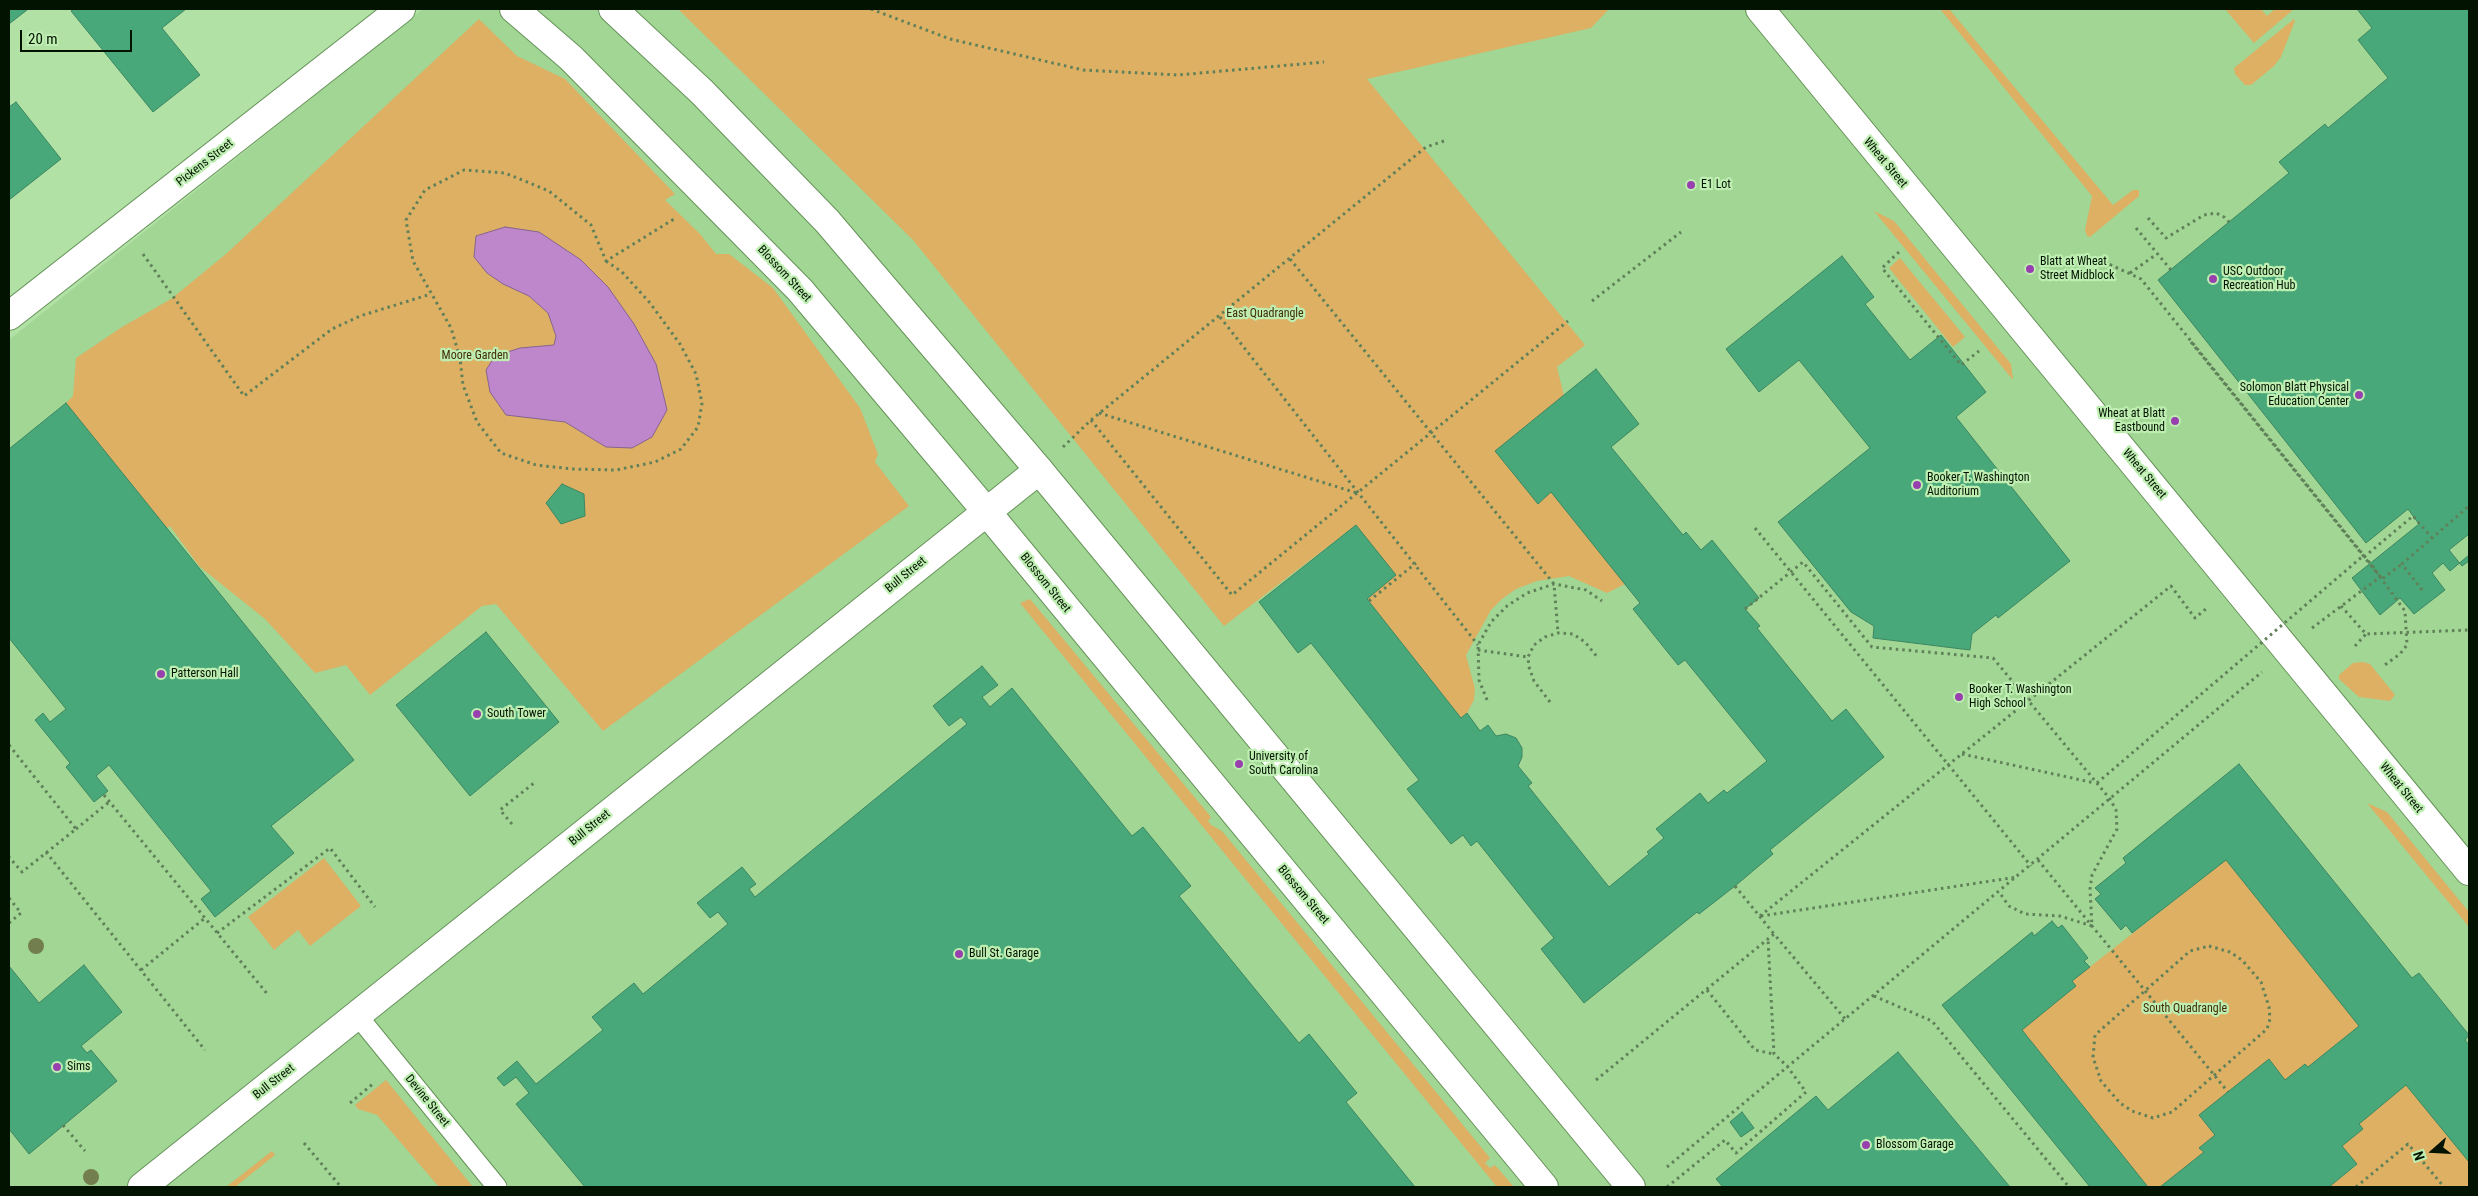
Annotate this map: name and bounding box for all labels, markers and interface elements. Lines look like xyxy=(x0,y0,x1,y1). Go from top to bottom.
scale bar xyxy=(22,20,135,52)
text: 20 m xyxy=(28,30,58,48)
street label: Wheat Street xyxy=(1860,135,1910,191)
street label: Pickens Street xyxy=(174,136,236,190)
place label: E1 Lot xyxy=(1701,178,1731,192)
marker: E1 Lot xyxy=(1685,179,1697,191)
street label: Blossom Street xyxy=(754,243,814,305)
place label: Blatt at Wheat Street Midblock xyxy=(2040,255,2114,283)
marker: Blatt at Wheat Street Midblock xyxy=(2024,263,2036,275)
place label: USC Outdoor Recreation Hub xyxy=(2223,265,2296,293)
marker: USC Outdoor Recreation Hub xyxy=(2207,273,2219,285)
park label: East Quadrangle xyxy=(1226,307,1304,321)
park label: Moore Garden xyxy=(442,349,508,363)
place label: Solomon Blatt Physical Education Center xyxy=(2240,381,2349,409)
marker: Solomon Blatt Physical Education Center xyxy=(2353,389,2365,401)
place label: Wheat at Blatt Eastbound xyxy=(2098,407,2165,435)
marker: Wheat at Blatt Eastbound xyxy=(2169,415,2181,427)
street label: Wheat Street xyxy=(2119,446,2169,502)
place label: Booker T. Washington Auditorium xyxy=(1927,471,2030,499)
marker: Booker T. Washington Auditorium xyxy=(1911,479,1923,491)
street label: Blossom Street xyxy=(1017,550,1073,616)
street label: Bull Street xyxy=(883,554,929,596)
place label: Patterson Hall xyxy=(171,667,238,681)
marker: Patterson Hall xyxy=(155,668,167,680)
place label: Booker T. Washington High School xyxy=(1969,683,2072,711)
marker: Booker T. Washington High School xyxy=(1953,691,1965,703)
place label: South Tower xyxy=(487,707,546,721)
marker: South Tower xyxy=(471,708,483,720)
place label: University of South Carolina xyxy=(1249,750,1318,778)
marker: University of South Carolina xyxy=(1233,758,1245,770)
street label: Wheat Street xyxy=(2376,760,2426,816)
street label: Bull Street xyxy=(567,807,613,849)
street label: Blossom Street xyxy=(1274,863,1332,927)
place label: Bull St. Garage xyxy=(969,947,1039,961)
marker: Bull St. Garage xyxy=(953,948,965,960)
park label: South Quadrangle xyxy=(2143,1002,2227,1016)
place label: Sims xyxy=(67,1060,90,1074)
marker: Sims xyxy=(51,1061,63,1073)
street label: Bull Street xyxy=(250,1061,298,1103)
street label: Devine Street xyxy=(402,1072,452,1130)
north arrow xyxy=(2408,1126,2458,1176)
place label: Blossom Garage xyxy=(1876,1138,1954,1152)
marker: Blossom Garage xyxy=(1860,1139,1872,1151)
text: N xyxy=(2410,1149,2428,1163)

